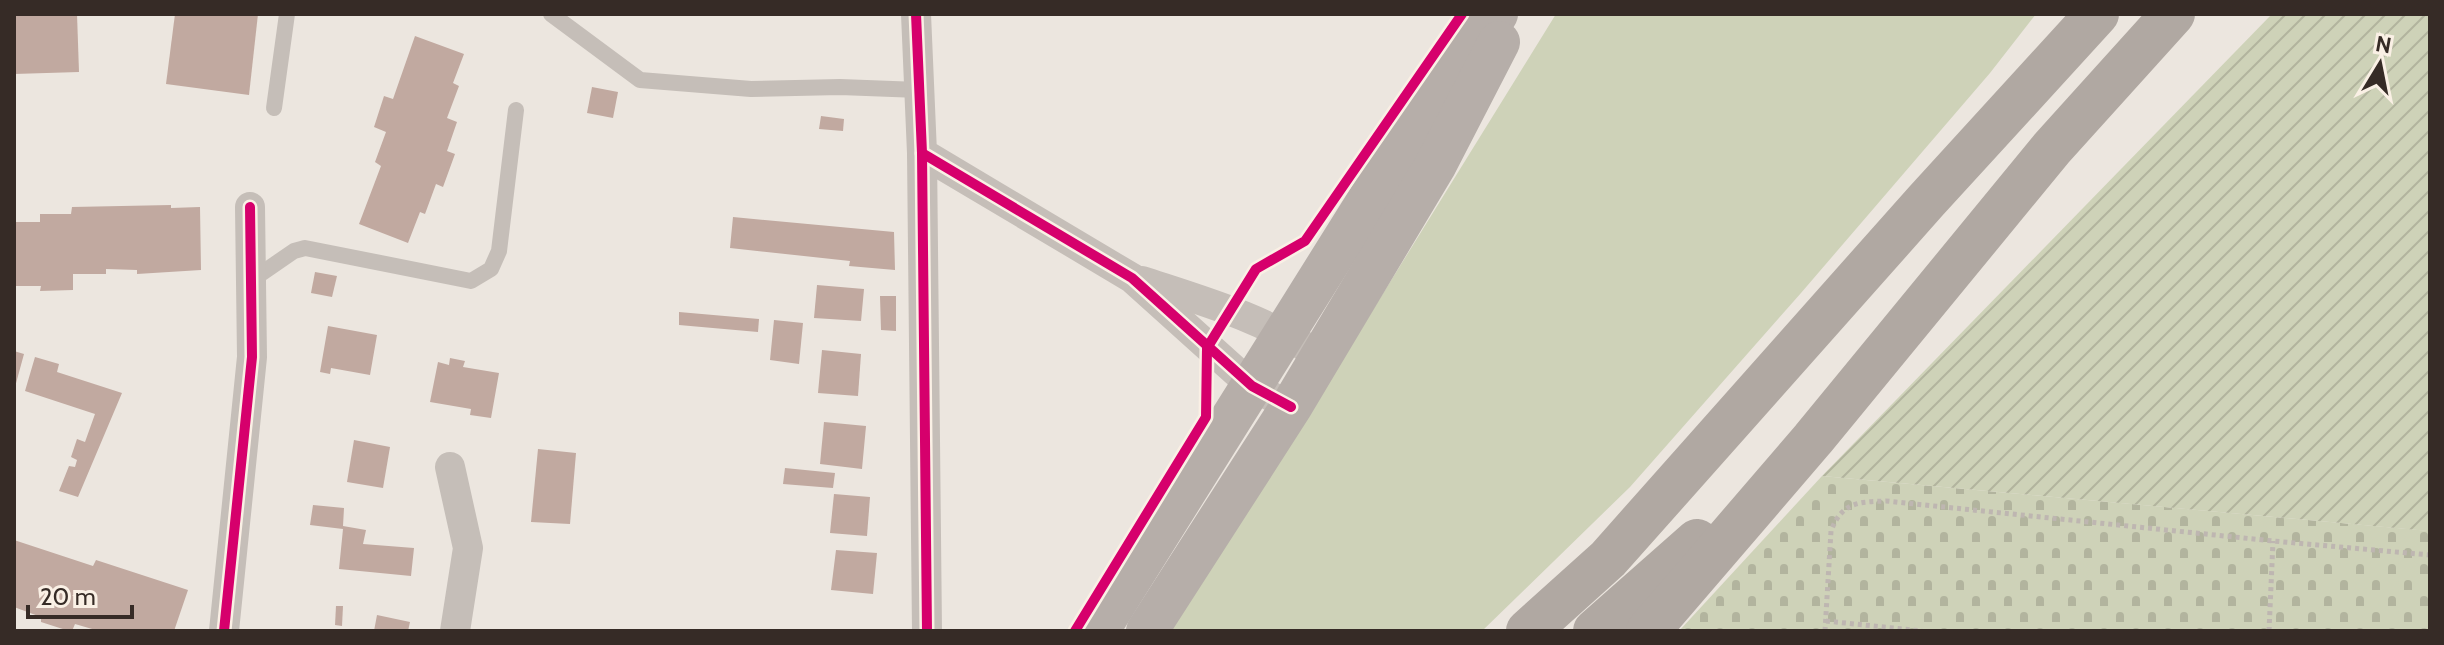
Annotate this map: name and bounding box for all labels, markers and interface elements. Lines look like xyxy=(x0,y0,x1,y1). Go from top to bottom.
north arrow xyxy=(2340,24,2420,104)
text: N xyxy=(2373,30,2393,59)
scale bar xyxy=(28,569,132,619)
text: 20 m xyxy=(40,582,96,611)

